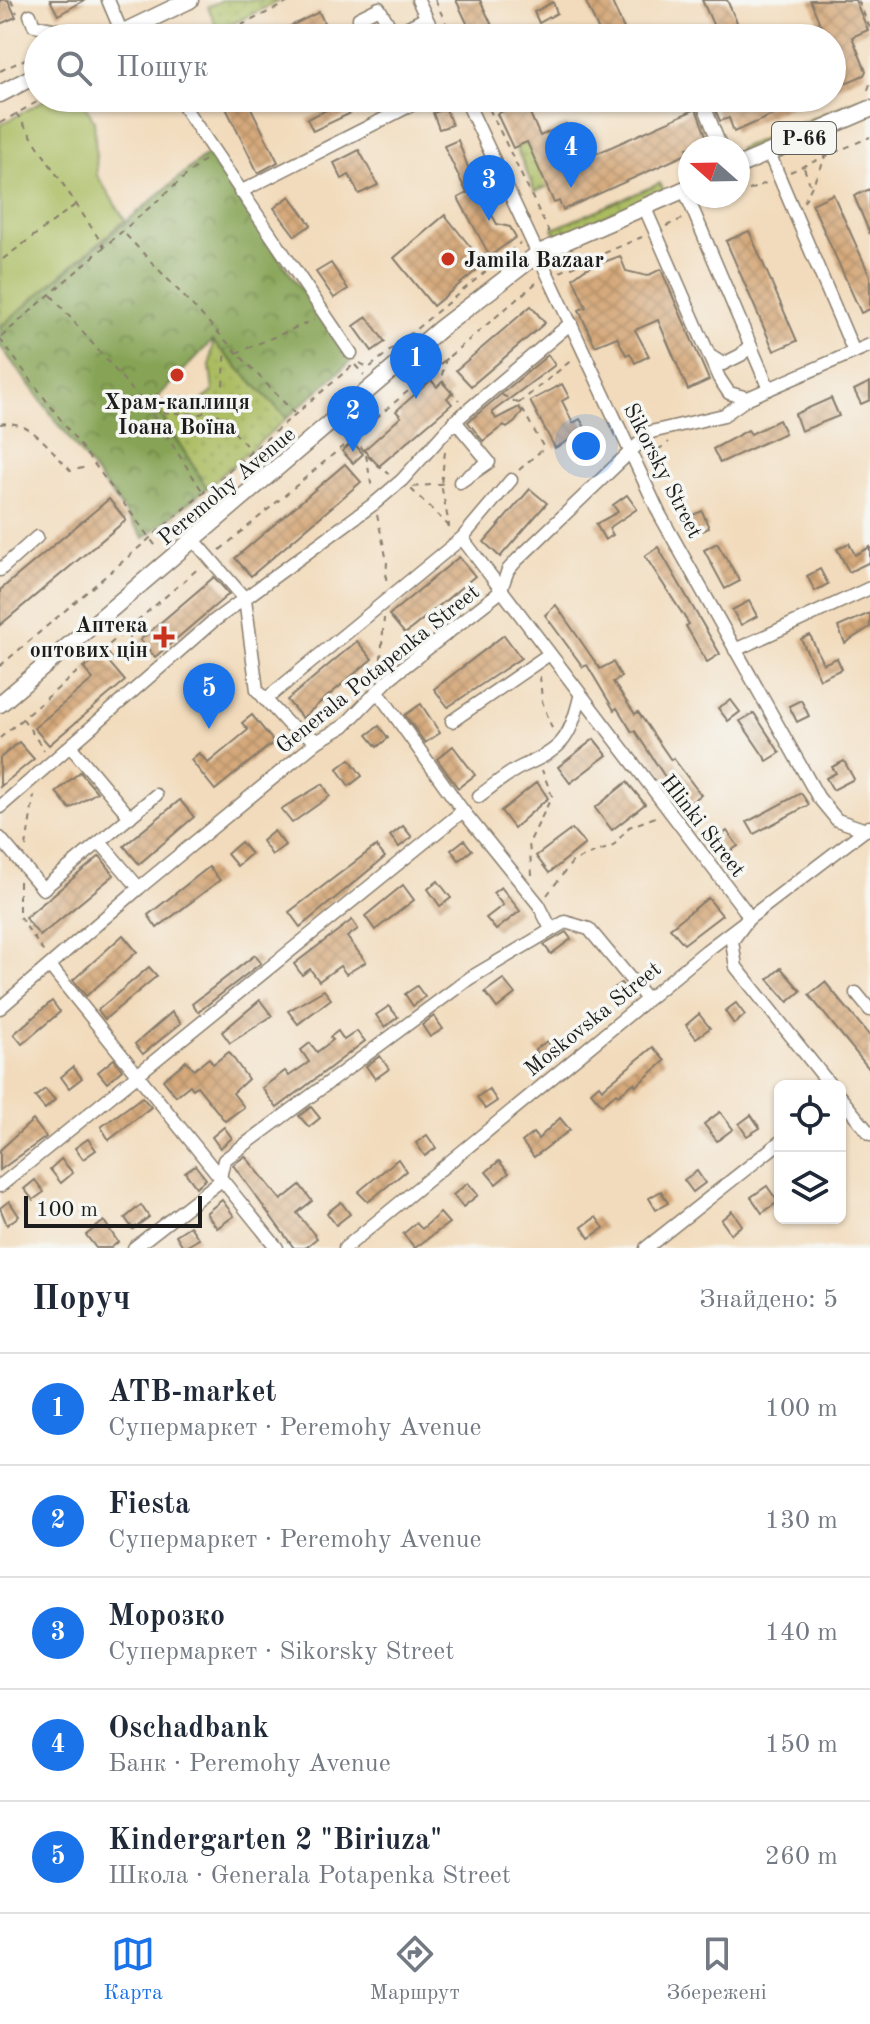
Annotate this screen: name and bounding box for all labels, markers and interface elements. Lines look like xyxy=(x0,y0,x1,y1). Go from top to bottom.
search box xyxy=(24,24,846,112)
icon: search xyxy=(52,46,96,90)
text: Пошук xyxy=(116,53,208,83)
pin: 4 xyxy=(545,122,597,188)
road number: Р-66 xyxy=(772,122,836,154)
north arrow xyxy=(678,136,750,208)
pin: 3 xyxy=(463,155,515,221)
marker: Jamila Bazaar xyxy=(439,250,457,268)
place label: Jamila Bazaar xyxy=(464,250,604,272)
pin: 1 xyxy=(390,333,442,399)
marker: Храм-каплиця Іоана Воїна xyxy=(168,366,186,384)
pin: 2 xyxy=(327,386,379,452)
place label: Храм-каплиця Іоана Воїна xyxy=(104,392,250,439)
street label: Sikorsky Street xyxy=(619,400,706,542)
street label: Peremohy Avenue xyxy=(155,423,300,550)
your location xyxy=(566,426,606,466)
street label: Generala Potapenka Street xyxy=(273,581,484,758)
place label: Аптека оптових цін xyxy=(30,615,148,662)
marker: Аптека оптових цін xyxy=(155,628,173,646)
pin: 5 xyxy=(183,663,235,729)
street label: Hlinki Street xyxy=(656,771,749,881)
street label: Moskovska Street xyxy=(521,958,666,1081)
map controls xyxy=(774,1080,846,1224)
button: locate xyxy=(774,1080,846,1152)
button: layers xyxy=(774,1152,846,1224)
scale bar xyxy=(24,1192,202,1228)
text: 100 m xyxy=(36,1199,98,1221)
text: Поруч xyxy=(32,1283,131,1317)
text: Знайдено: 5 xyxy=(699,1287,838,1313)
text: ATB-market xyxy=(108,1378,276,1408)
text: 1 xyxy=(50,1396,66,1422)
text: 100 m xyxy=(765,1396,838,1422)
text: Супермаркет · Peremohy Avenue xyxy=(108,1415,482,1441)
text: Fiesta xyxy=(108,1490,190,1520)
text: 2 xyxy=(50,1508,66,1534)
text: 130 m xyxy=(765,1508,838,1534)
text: Супермаркет · Peremohy Avenue xyxy=(108,1527,482,1553)
text: Морозко xyxy=(108,1602,225,1632)
text: 3 xyxy=(50,1620,66,1646)
text: 140 m xyxy=(765,1620,838,1646)
text: Супермаркет · Sikorsky Street xyxy=(108,1639,454,1665)
text: Oschadbank xyxy=(108,1714,269,1744)
text: 4 xyxy=(50,1732,66,1758)
text: 150 m xyxy=(765,1732,838,1758)
text: Банк · Peremohy Avenue xyxy=(108,1751,391,1777)
text: Kindergarten 2 "Biriuza" xyxy=(108,1826,442,1856)
text: 5 xyxy=(50,1844,66,1870)
text: 260 m xyxy=(765,1844,838,1870)
text: Школа · Generala Potapenka Street xyxy=(108,1863,511,1889)
tab: Карта xyxy=(103,1932,163,2007)
tab: Маршрут xyxy=(369,1932,460,2007)
tab: Збережені xyxy=(666,1932,767,2007)

